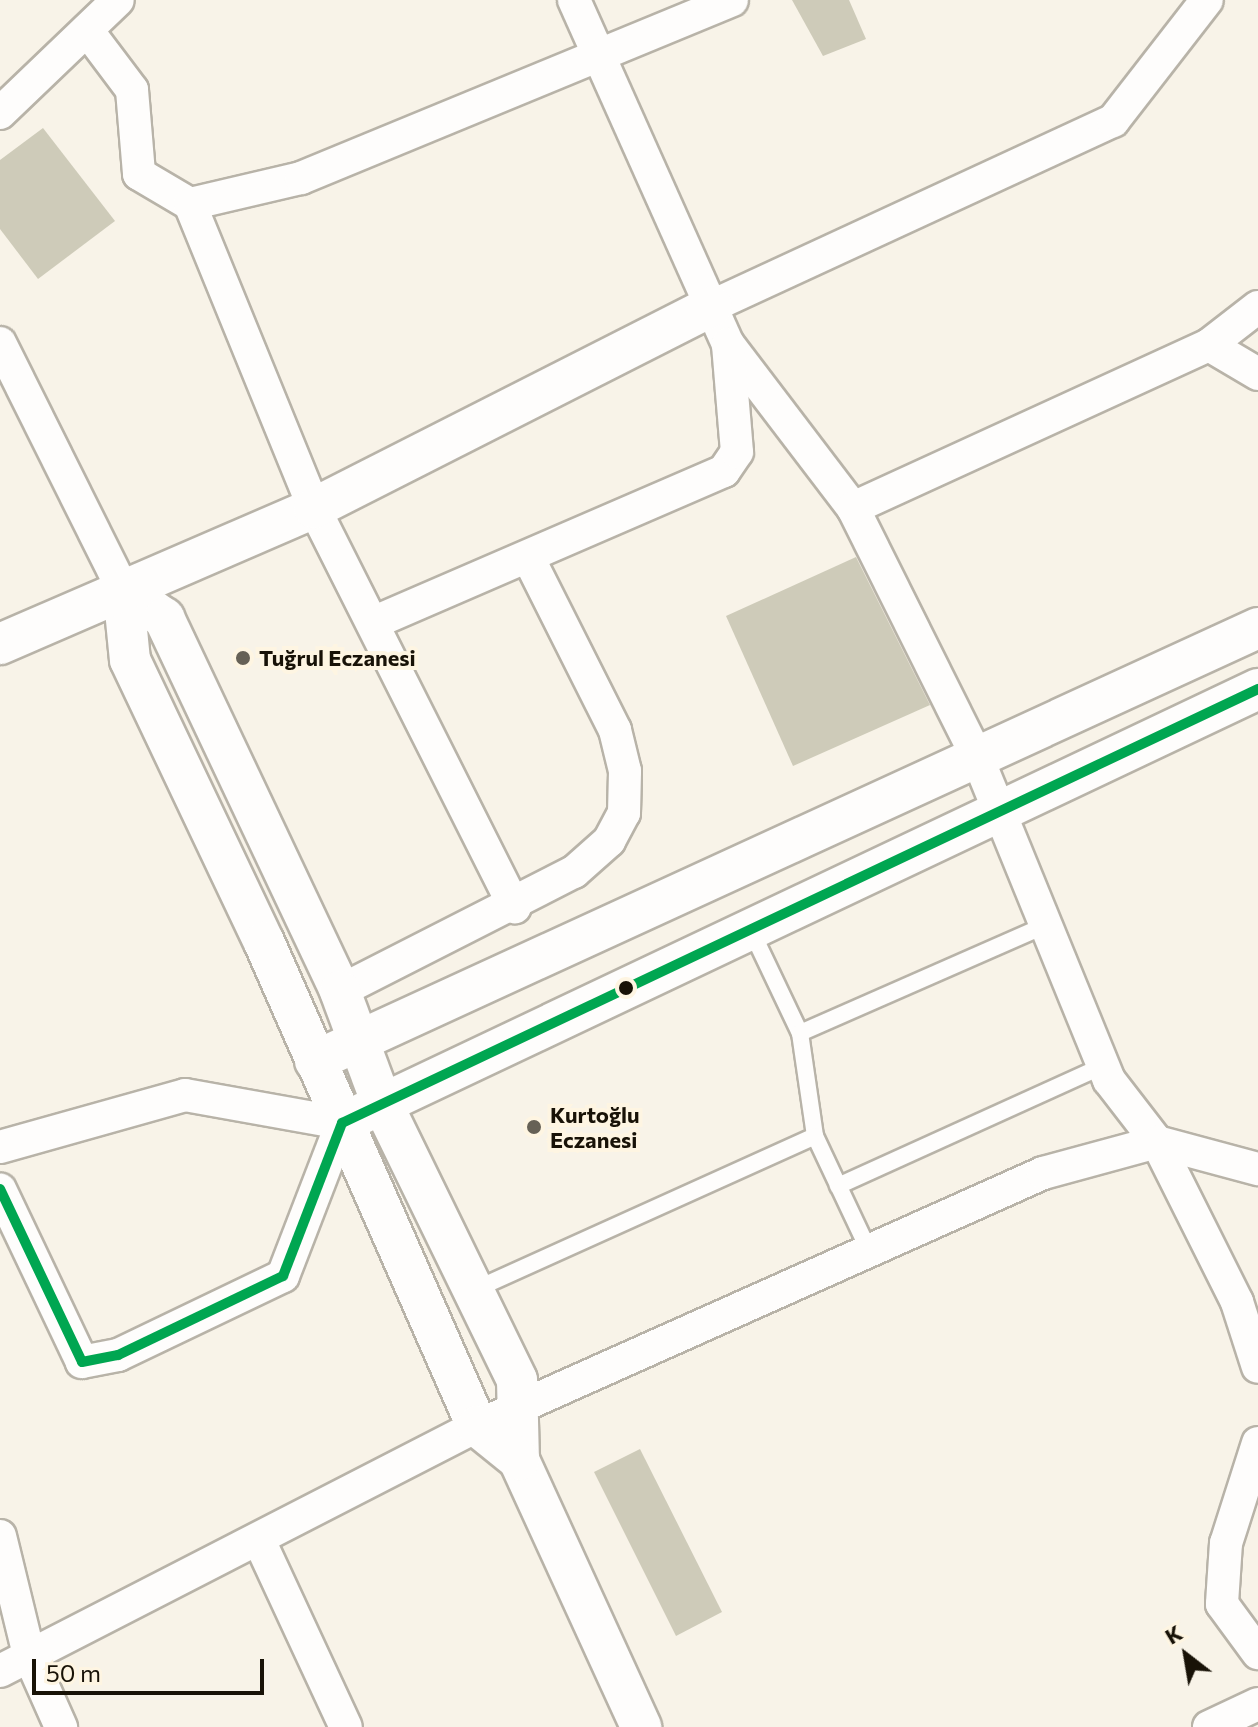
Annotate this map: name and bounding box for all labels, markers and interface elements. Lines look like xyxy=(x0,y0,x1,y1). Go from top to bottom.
place label: Tuğrul Eczanesi xyxy=(259,645,416,671)
marker: Tuğrul Eczanesi xyxy=(234,649,252,667)
unlabelled marker xyxy=(618,980,634,996)
place label: Kurtoğlu Eczanesi xyxy=(550,1101,640,1152)
marker: Kurtoğlu Eczanesi xyxy=(525,1118,543,1136)
north arrow xyxy=(1146,1615,1226,1695)
text: K xyxy=(1160,1618,1187,1650)
scale bar xyxy=(36,1643,268,1693)
text: 50 m xyxy=(46,1658,101,1687)

